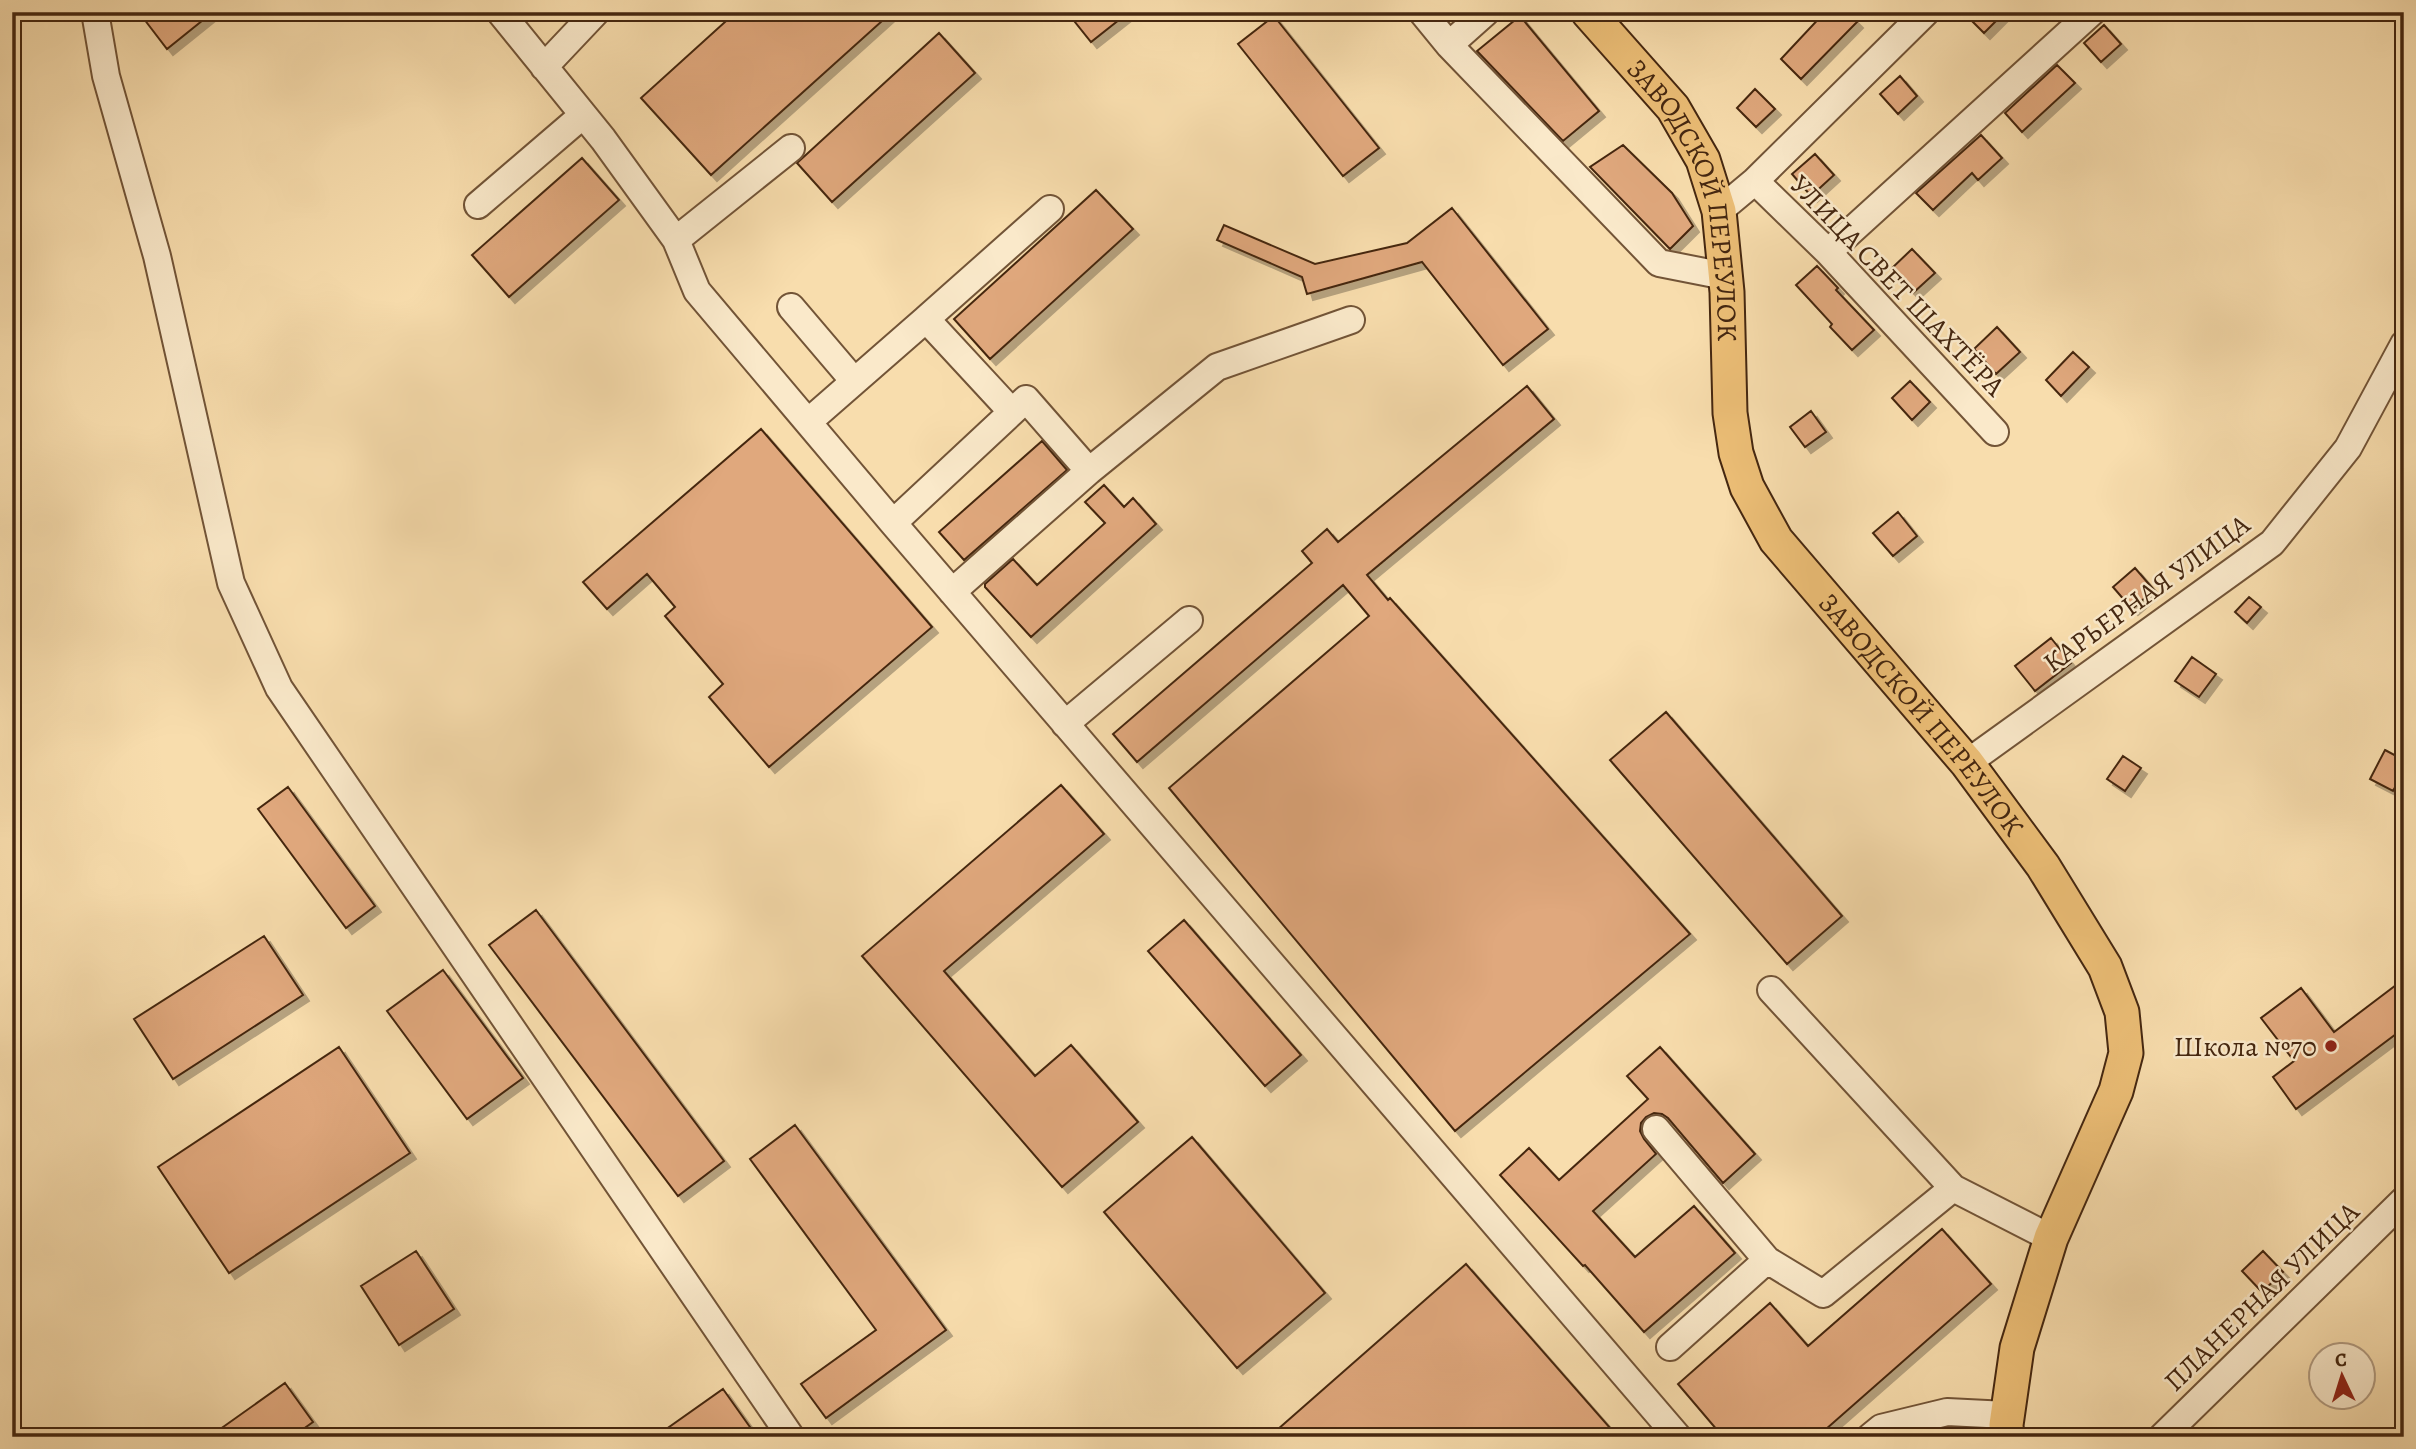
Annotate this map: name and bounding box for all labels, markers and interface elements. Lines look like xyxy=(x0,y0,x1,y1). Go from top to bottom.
street label: ЗАВОДСКОЙ ПЕРЕУЛОК xyxy=(1618,51,1746,342)
street label: УЛИЦА СВЕТ ШАХТЁРА xyxy=(1781,167,2014,405)
street label: КАРЬЕРНАЯ УЛИЦА xyxy=(2035,505,2258,682)
street label: ЗАВОДСКОЙ ПЕРЕУЛОК xyxy=(1810,585,2032,844)
place label: Школа №70 xyxy=(2174,1028,2317,1066)
marker: Школа №70 xyxy=(2323,1038,2339,1054)
street label: ПЛАНЕРНАЯ УЛИЦА xyxy=(2156,1193,2368,1400)
north arrow xyxy=(2308,1340,2378,1410)
text: С xyxy=(2334,1347,2348,1373)

